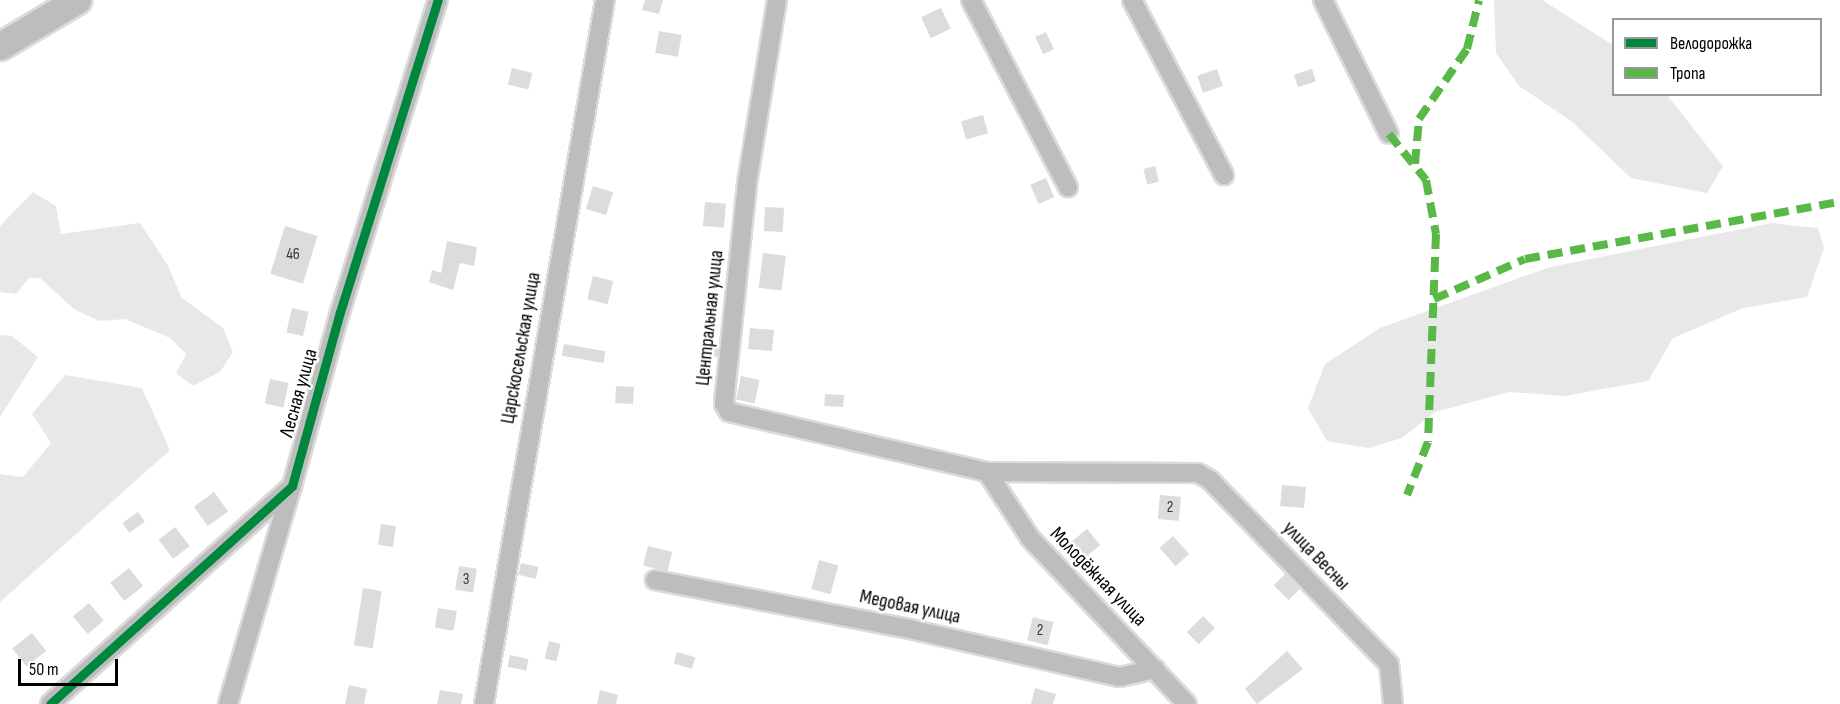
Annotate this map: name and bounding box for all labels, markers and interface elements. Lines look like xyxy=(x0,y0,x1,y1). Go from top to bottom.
legend xyxy=(1612,18,1822,96)
text: Велодорожка xyxy=(1670,33,1752,54)
text: Тропа xyxy=(1670,63,1706,84)
house number: 46 xyxy=(286,245,300,265)
street label: Центральная улица xyxy=(691,249,729,387)
street label: Царскосельская улица xyxy=(496,270,546,426)
street label: Лесная улица xyxy=(275,346,323,440)
house number: 2 xyxy=(1167,498,1173,518)
street label: улица Весны xyxy=(1277,516,1355,596)
street label: Молодёжная улица xyxy=(1045,522,1151,632)
house number: 3 xyxy=(463,570,469,590)
street label: Медовая улица xyxy=(857,585,963,629)
house number: 2 xyxy=(1037,621,1043,641)
scale bar xyxy=(21,647,122,685)
text: 50 m xyxy=(29,659,59,680)

